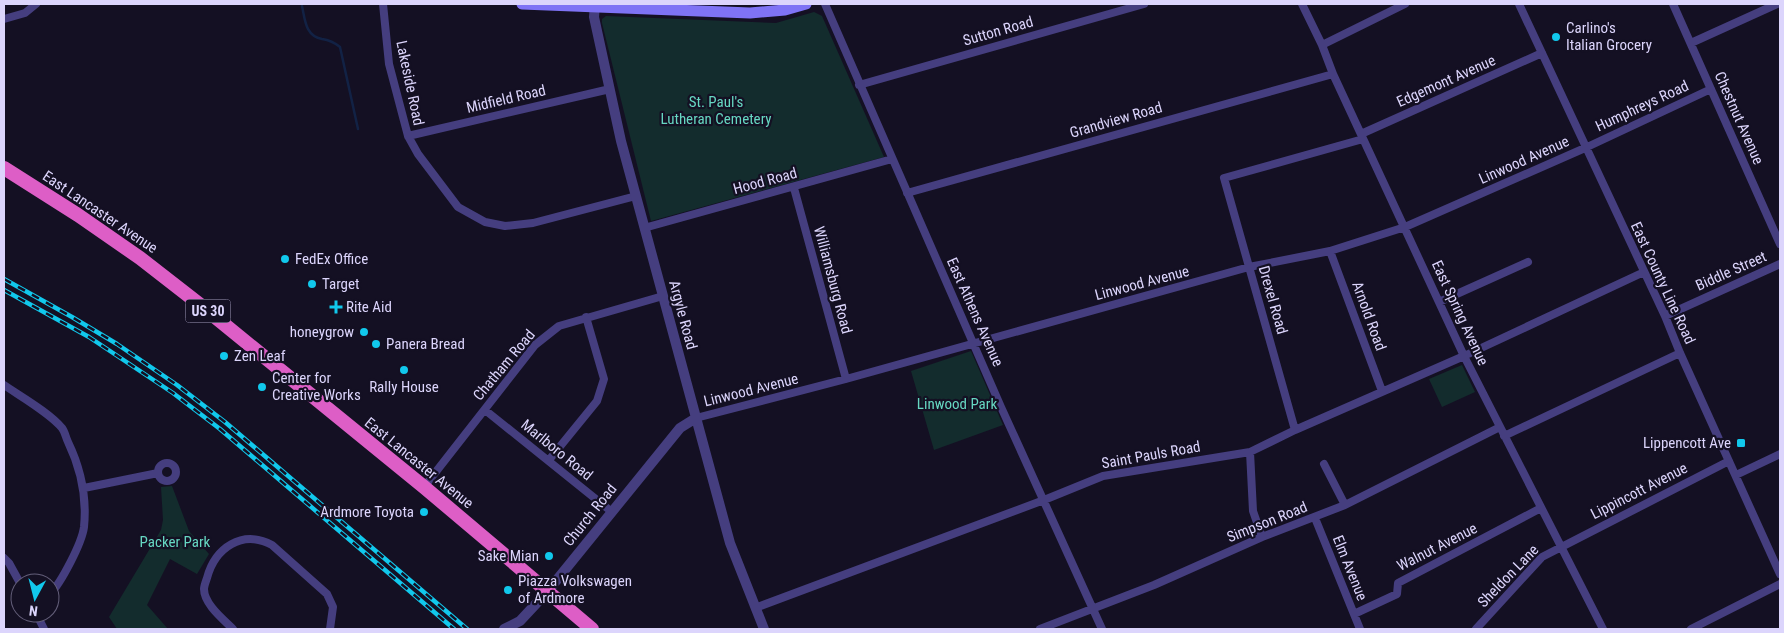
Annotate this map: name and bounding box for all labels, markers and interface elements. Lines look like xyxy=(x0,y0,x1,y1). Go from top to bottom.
street label: Sutton Road xyxy=(961,12,1035,50)
place label: Carlino's Italian Grocery xyxy=(1566,19,1652,54)
marker: Carlino's Italian Grocery xyxy=(1550,31,1562,43)
street label: Lakeside Road xyxy=(392,39,428,127)
street label: Edgemont Avenue xyxy=(1394,51,1498,111)
street label: Chestnut Avenue xyxy=(1711,69,1767,167)
street label: Humphreys Road xyxy=(1593,77,1691,135)
street label: Midfield Road xyxy=(464,81,548,117)
park label: St. Paul's Lutheran Cemetery xyxy=(660,93,772,128)
street label: Grandview Road xyxy=(1068,98,1164,142)
street label: Linwood Avenue xyxy=(1476,132,1572,188)
street label: Hood Road xyxy=(731,164,799,198)
street label: East Lancaster Avenue xyxy=(39,167,161,257)
street label: East County Line Road xyxy=(1627,219,1699,347)
street label: Williamsburg Road xyxy=(810,224,856,336)
street label: Biddle Street xyxy=(1693,247,1769,295)
place label: FedEx Office xyxy=(295,250,368,268)
marker: FedEx Office xyxy=(279,253,291,265)
street label: East Athens Avenue xyxy=(943,255,1007,369)
street label: East Spring Avenue xyxy=(1428,258,1492,368)
street label: Linwood Avenue xyxy=(1093,262,1191,304)
street label: Drexel Road xyxy=(1255,264,1291,336)
place label: Target xyxy=(322,275,359,293)
marker: Target xyxy=(306,278,318,290)
street label: Argyle Road xyxy=(665,278,701,352)
street label: Arnold Road xyxy=(1348,279,1390,353)
place label: Rite Aid xyxy=(346,298,392,316)
road number: US 30 xyxy=(186,300,230,322)
marker: Rite Aid xyxy=(330,301,342,313)
place label: honeygrow xyxy=(290,323,354,341)
marker: honeygrow xyxy=(358,326,370,338)
street label: Chatham Road xyxy=(469,326,539,404)
place label: Panera Bread xyxy=(386,335,465,353)
marker: Panera Bread xyxy=(370,338,382,350)
place label: Zen Leaf xyxy=(234,347,286,365)
marker: Zen Leaf xyxy=(218,350,230,362)
marker: Rally House xyxy=(398,364,410,376)
place label: Center for Creative Works xyxy=(272,369,361,404)
street label: Linwood Avenue xyxy=(702,370,800,410)
place label: Rally House xyxy=(369,378,439,396)
marker: Center for Creative Works xyxy=(256,381,268,393)
park label: Linwood Park xyxy=(917,395,997,413)
street label: East Lancaster Avenue xyxy=(361,414,477,512)
street label: Marlboro Road xyxy=(518,416,596,484)
place label: Lippencott Ave xyxy=(1643,434,1731,452)
street label: Saint Pauls Road xyxy=(1100,437,1202,473)
marker: Lippencott Ave xyxy=(1735,437,1747,449)
street label: Lippincott Avenue xyxy=(1588,459,1690,523)
street label: Church Road xyxy=(559,480,621,550)
street label: Simpson Road xyxy=(1224,498,1310,546)
place label: Ardmore Toyota xyxy=(320,503,414,521)
marker: Ardmore Toyota xyxy=(418,506,430,518)
street label: Walnut Avenue xyxy=(1394,519,1480,575)
park label: Packer Park xyxy=(140,533,211,551)
street label: Elm Avenue xyxy=(1329,533,1371,603)
street label: Sheldon Lane xyxy=(1474,541,1542,611)
place label: Sake Mian xyxy=(478,547,539,565)
marker: Sake Mian xyxy=(543,550,555,562)
place label: Piazza Volkswagen of Ardmore xyxy=(518,572,632,607)
north arrow xyxy=(10,573,60,623)
marker: Piazza Volkswagen of Ardmore xyxy=(502,584,514,596)
text: N xyxy=(28,602,39,619)

